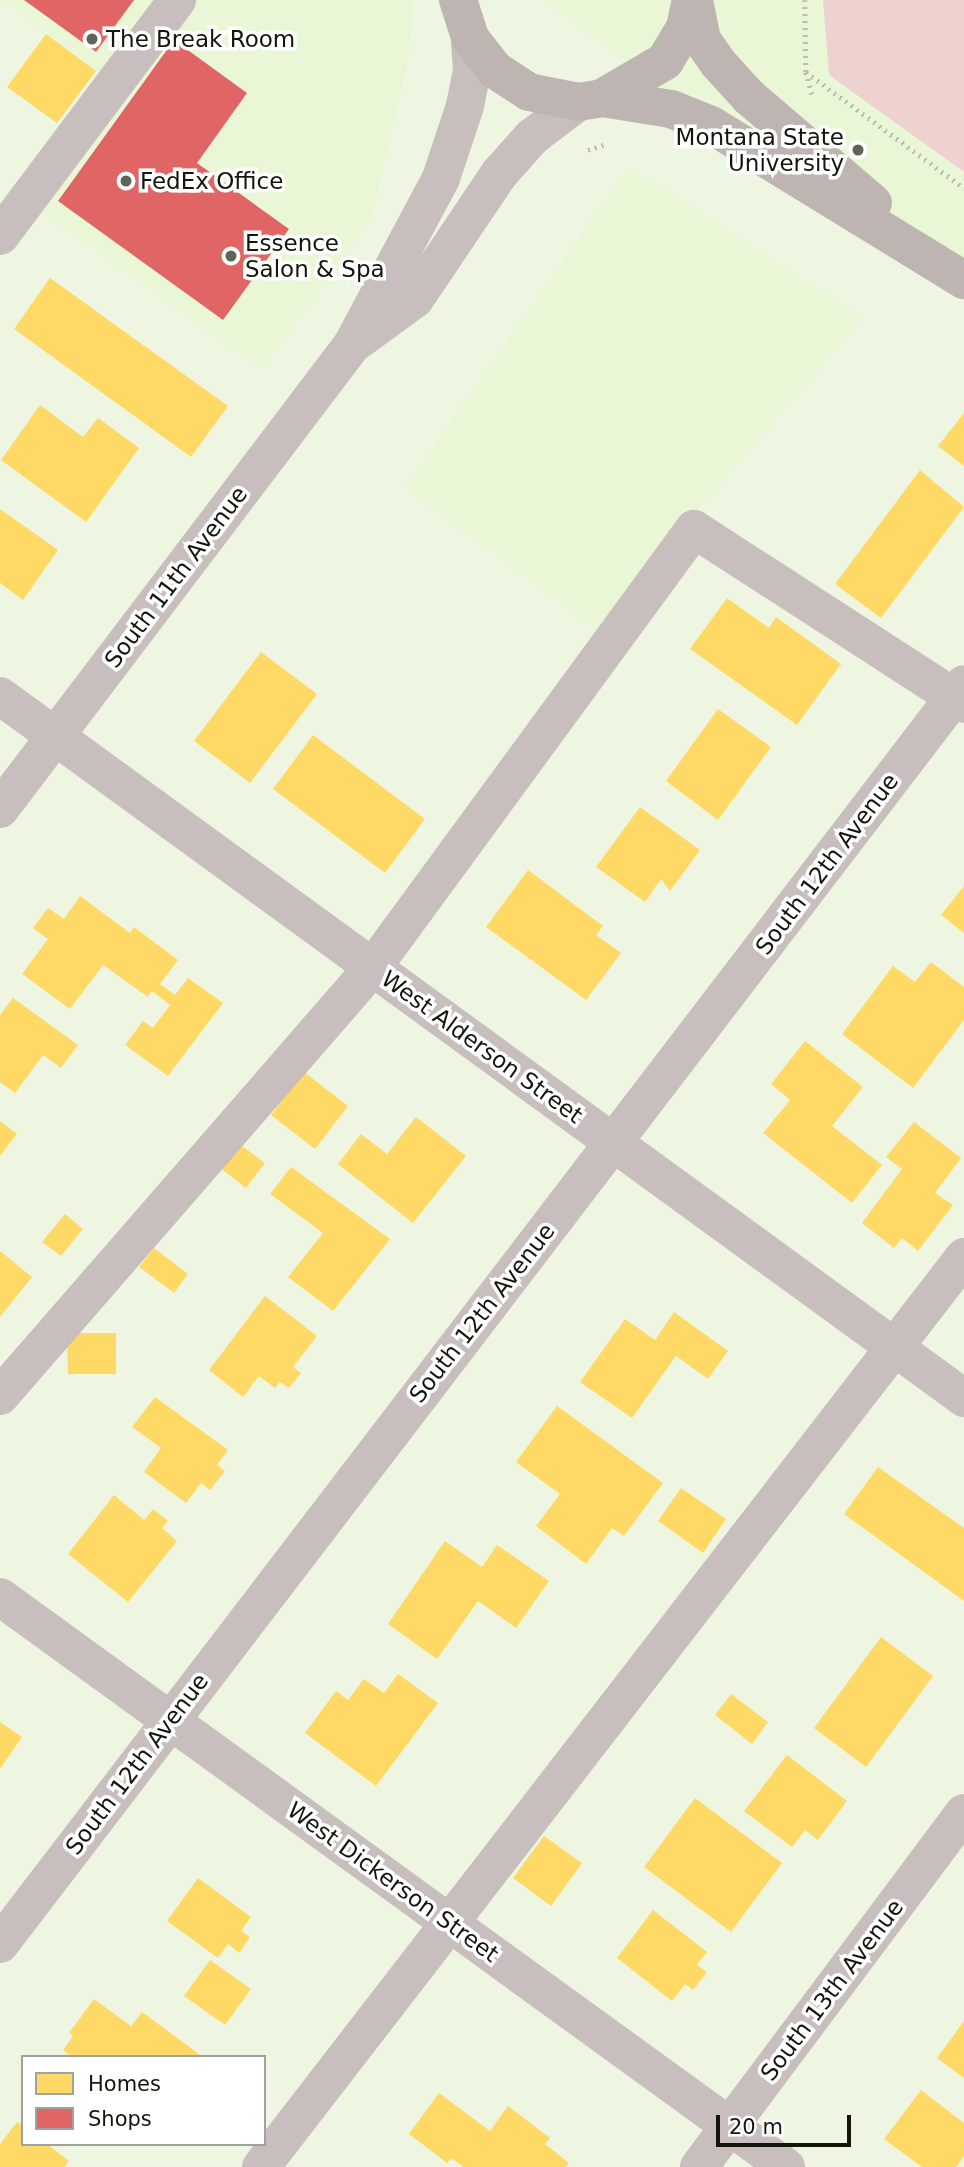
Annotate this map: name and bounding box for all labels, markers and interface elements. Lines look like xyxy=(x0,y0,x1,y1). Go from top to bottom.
place label: The Break Room xyxy=(106,25,295,53)
marker: The Break Room xyxy=(84,31,100,47)
place label: Montana State University xyxy=(676,123,844,177)
marker: Montana State University xyxy=(850,142,866,158)
place label: FedEx Office xyxy=(140,167,283,195)
marker: FedEx Office xyxy=(118,173,134,189)
place label: Essence Salon & Spa xyxy=(245,229,385,283)
marker: Essence Salon & Spa xyxy=(223,248,239,264)
street label: South 11th Avenue xyxy=(99,481,253,673)
street label: South 12th Avenue xyxy=(750,768,904,960)
street label: West Alderson Street xyxy=(376,965,588,1129)
street label: South 12th Avenue xyxy=(403,1218,561,1408)
street label: South 12th Avenue xyxy=(60,1668,214,1860)
street label: West Dickerson Street xyxy=(282,1796,504,1968)
street label: South 13th Avenue xyxy=(755,1894,909,2086)
legend xyxy=(21,2055,266,2146)
text: Homes xyxy=(88,2072,161,2096)
scale bar xyxy=(719,2100,854,2144)
text: Shops xyxy=(88,2107,152,2131)
text: 20 m xyxy=(729,2115,783,2139)

